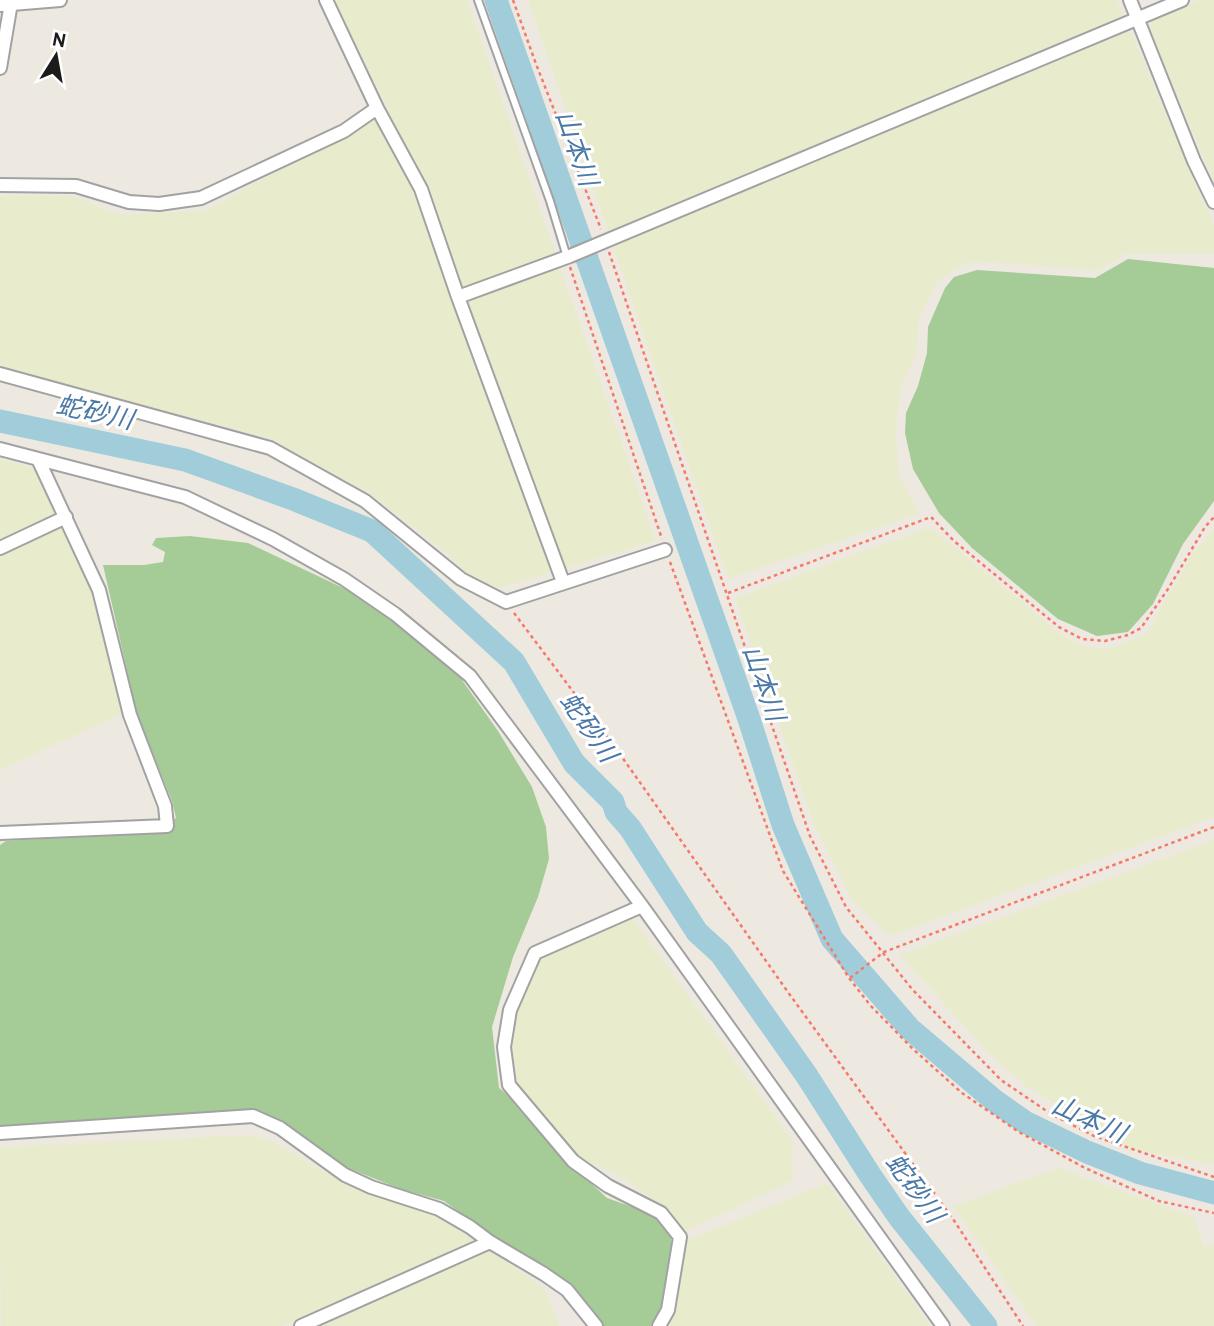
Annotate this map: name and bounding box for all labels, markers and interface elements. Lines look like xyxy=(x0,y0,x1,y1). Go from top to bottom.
north arrow xyxy=(21,21,91,91)
text: N xyxy=(50,28,68,54)
water label: 山本川 xyxy=(546,107,604,194)
water label: 蛇砂川 xyxy=(53,390,139,439)
water label: 山本川 xyxy=(733,642,791,729)
water label: 蛇砂川 xyxy=(551,687,625,772)
water label: 山本川 xyxy=(1046,1090,1133,1153)
water label: 蛇砂川 xyxy=(877,1148,951,1233)

